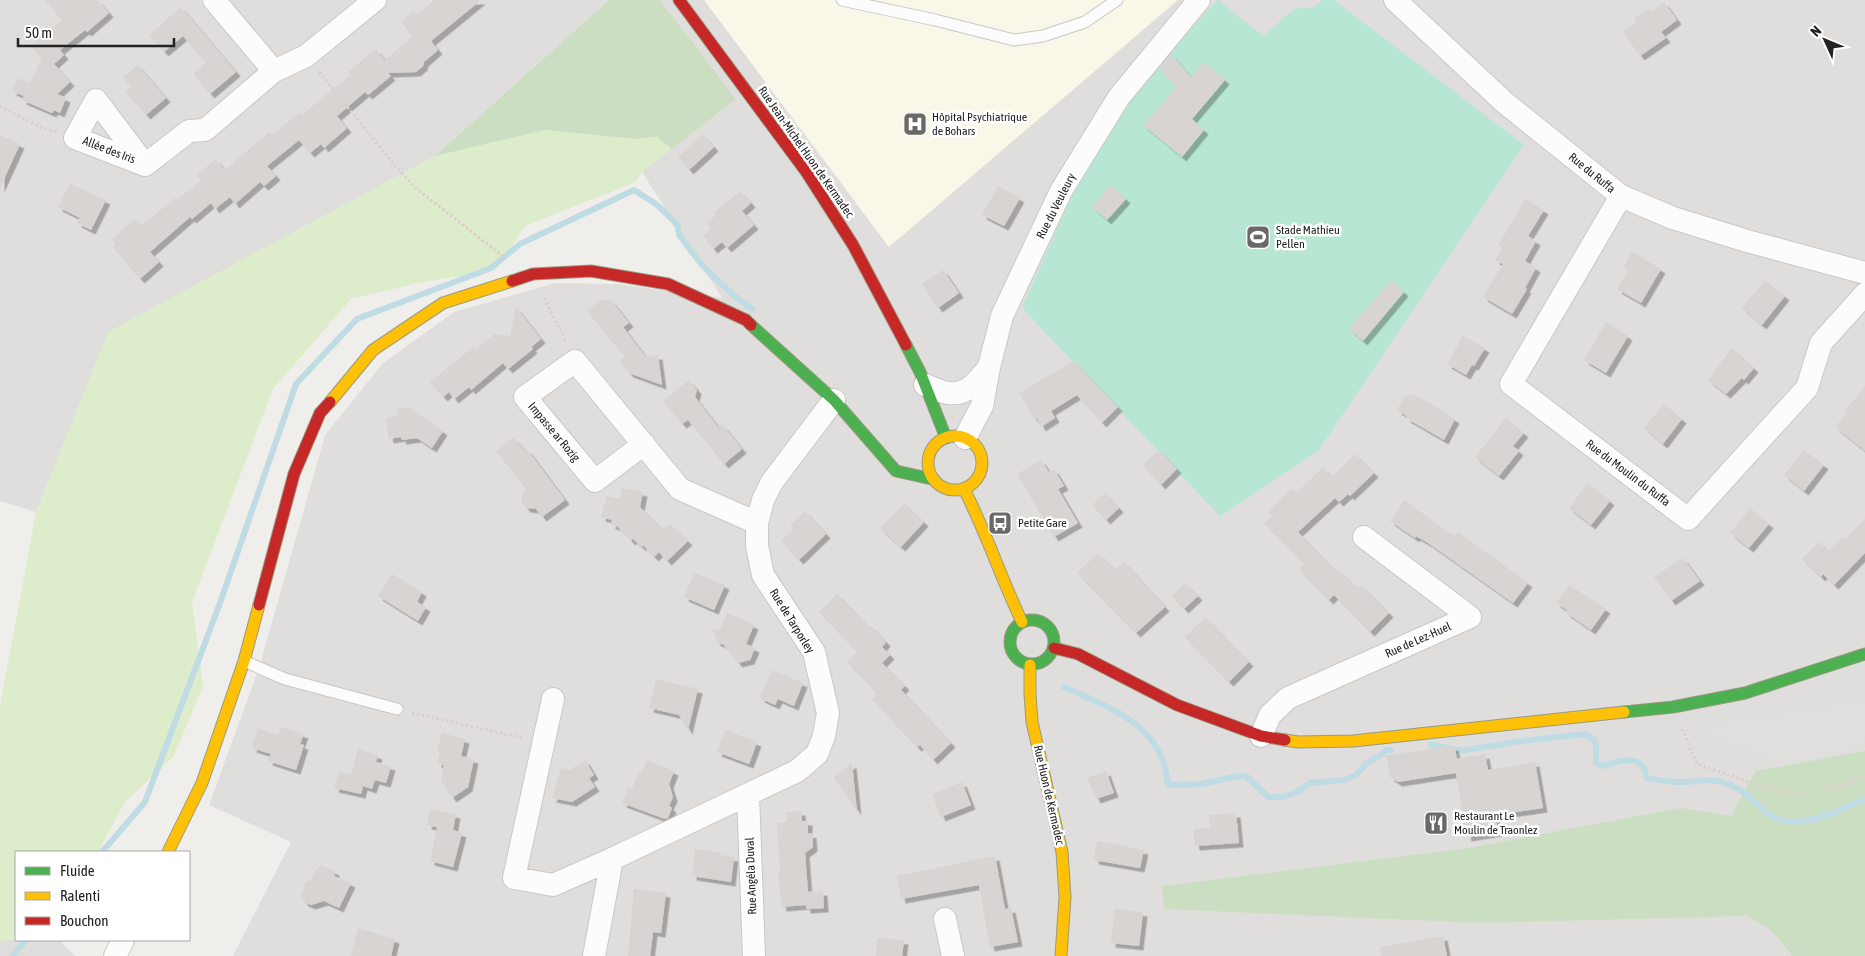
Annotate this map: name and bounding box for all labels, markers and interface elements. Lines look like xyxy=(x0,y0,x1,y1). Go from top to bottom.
scale bar xyxy=(18,15,174,47)
north arrow xyxy=(1800,15,1850,65)
text: N xyxy=(1807,22,1824,39)
text: 50 m xyxy=(25,24,52,41)
street label: Rue Jean-Michel Huon de Kermadec xyxy=(755,84,857,221)
place label: Hôpital Psychiatrique de Bohars xyxy=(932,110,1027,138)
hospital icon: Hôpital Psychiatrique de Bohars xyxy=(902,111,928,137)
street label: Allée des Iris xyxy=(81,134,137,166)
street label: Rue du Ruffa xyxy=(1566,150,1618,196)
street label: Rue du Veuleury xyxy=(1034,171,1079,241)
place label: Stade Mathieu Pellen xyxy=(1276,223,1340,251)
sports icon: Stade Mathieu Pellen xyxy=(1245,224,1271,250)
street label: Impasse ar Rozig xyxy=(525,400,583,465)
street label: Rue du Moulin du Ruffa xyxy=(1583,437,1673,509)
bus stop icon: Petite Gare xyxy=(987,510,1013,536)
place label: Petite Gare xyxy=(1018,516,1067,530)
street label: Rue de Tarporley xyxy=(767,586,817,656)
street label: Rue de Lez-Huel xyxy=(1383,619,1454,661)
street label: Rue Huon de Kermadec xyxy=(1031,744,1067,847)
place label: Restaurant Le Moulin de Traonlez xyxy=(1454,809,1538,837)
restaurant icon: Restaurant Le Moulin de Traonlez xyxy=(1423,810,1449,836)
street label: Rue Angéla Duval xyxy=(743,836,759,915)
legend xyxy=(15,851,190,941)
text: Fluide xyxy=(60,862,95,879)
text: Ralenti xyxy=(60,887,100,904)
text: Bouchon xyxy=(60,912,109,929)

